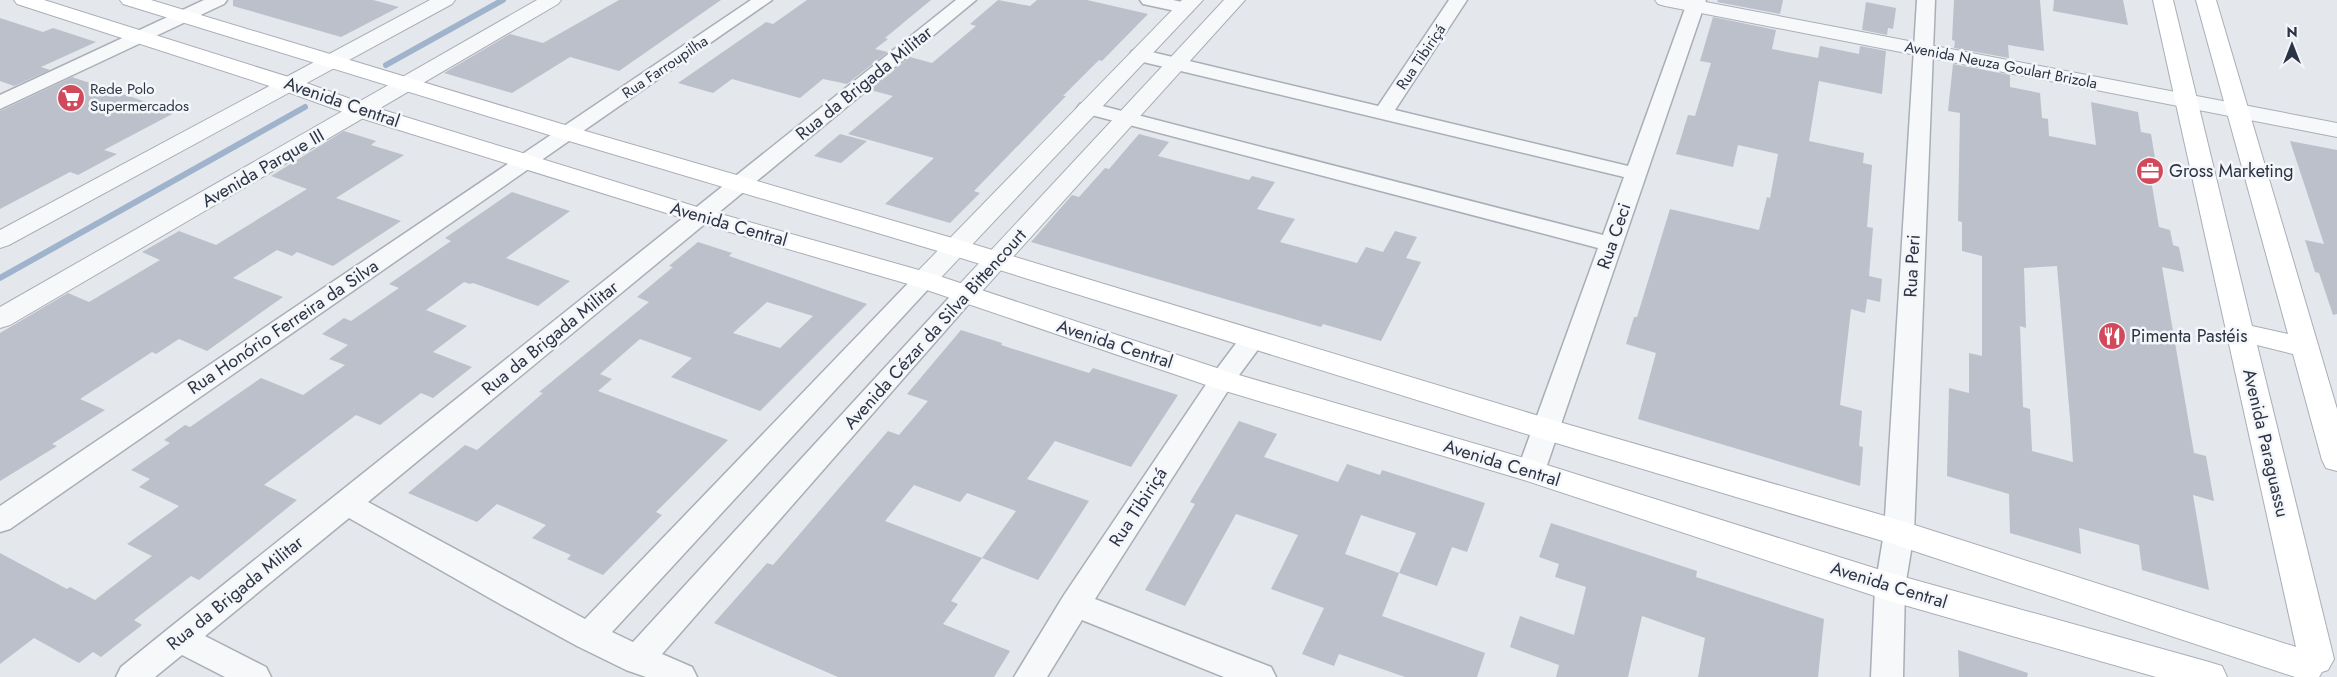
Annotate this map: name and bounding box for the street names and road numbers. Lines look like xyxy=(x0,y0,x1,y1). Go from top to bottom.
street label: Rua da Brigada Militar xyxy=(790,19,939,146)
street label: Rua Tibiriçá xyxy=(1391,20,1451,94)
street label: Rua Farroupilha xyxy=(618,30,712,104)
street label: Avenida Neuza Goulart Brizola xyxy=(1903,36,2099,94)
street label: Avenida Central xyxy=(281,70,403,134)
street label: Avenida Parque III xyxy=(197,122,329,214)
street label: Avenida Central xyxy=(667,195,791,253)
street label: Rua Ceci xyxy=(1591,199,1637,273)
street label: Avenida Cézar da Silva Bittencourt xyxy=(838,222,1033,435)
street label: Rua Peri xyxy=(1897,234,1927,298)
street label: Rua Honório Ferreira da Silva xyxy=(182,253,384,401)
street label: Rua da Brigada Militar xyxy=(476,274,625,401)
street label: Avenida Central xyxy=(1054,313,1176,375)
street label: Avenida Paraguassu xyxy=(2236,366,2296,520)
street label: Avenida Central xyxy=(1440,433,1564,493)
street label: Rua Tibiriçá xyxy=(1103,462,1173,552)
street label: Rua da Brigada Militar xyxy=(161,529,310,656)
street label: Avenida Central xyxy=(1827,555,1951,615)

